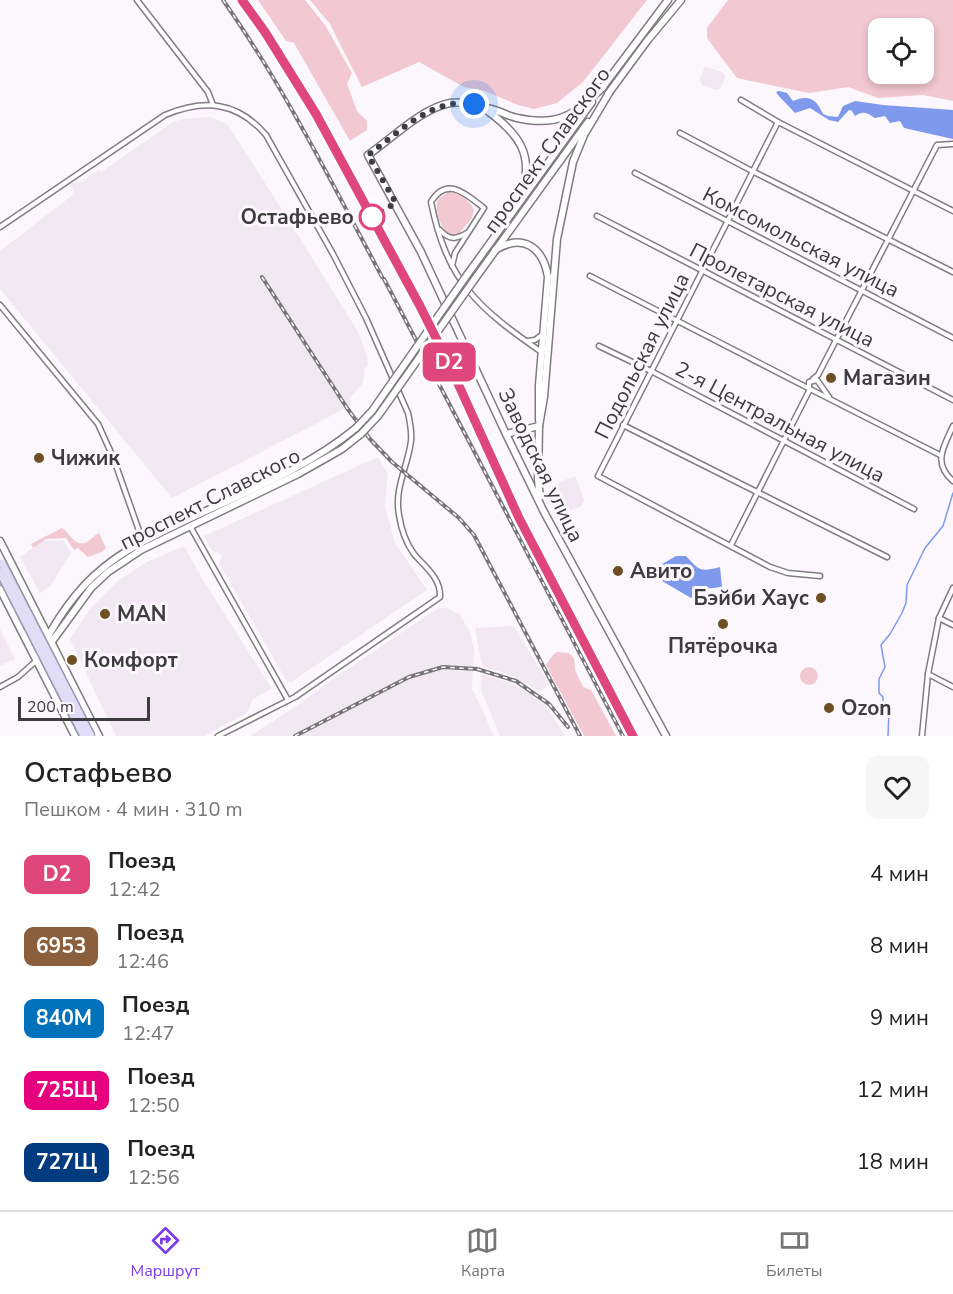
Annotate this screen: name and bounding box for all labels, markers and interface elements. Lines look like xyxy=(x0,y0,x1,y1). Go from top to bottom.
map controls xyxy=(868,18,934,84)
button: locate xyxy=(868,18,934,84)
street label: проспект Славского xyxy=(477,61,617,239)
your location xyxy=(459,89,489,119)
street label: Комсомольская улица xyxy=(698,180,904,304)
place label: Остафьево xyxy=(240,203,354,231)
marker: Остафьево xyxy=(359,204,385,230)
street label: Пролетарская улица xyxy=(685,236,879,354)
street label: Подольская улица xyxy=(588,268,696,444)
line badge: D2 xyxy=(422,342,476,382)
text: D2 xyxy=(435,348,463,376)
street label: 2-я Центральная улица xyxy=(670,355,890,489)
place label: Магазин xyxy=(843,364,931,392)
marker: Магазин xyxy=(824,371,838,385)
street label: Заводская улица xyxy=(492,383,590,547)
street label: проспект Славского xyxy=(115,441,305,557)
place label: Чижик xyxy=(51,444,120,472)
marker: Чижик xyxy=(32,451,46,465)
place label: Авито xyxy=(630,557,692,585)
marker: Авито xyxy=(611,564,625,578)
place label: Бэйби Хаус xyxy=(693,584,809,612)
marker: Бэйби Хаус xyxy=(814,591,828,605)
place label: MAN xyxy=(117,600,167,628)
marker: MAN xyxy=(98,607,112,621)
marker: Пятёрочка xyxy=(716,617,730,631)
place label: Пятёрочка xyxy=(668,632,778,660)
place label: Комфорт xyxy=(84,646,178,674)
marker: Комфорт xyxy=(65,653,79,667)
scale bar xyxy=(18,694,150,722)
place label: Ozon xyxy=(841,694,892,722)
text: 200 m xyxy=(27,696,74,718)
marker: Ozon xyxy=(822,701,836,715)
text: Остафьево xyxy=(24,754,172,792)
button: heart xyxy=(866,756,929,819)
text: Пешком · 4 мин · 310 m xyxy=(24,796,243,823)
text: Поезд xyxy=(108,846,175,876)
text: 4 мин xyxy=(870,859,929,889)
text: D2 xyxy=(43,860,71,888)
text: 12:42 xyxy=(108,876,161,903)
text: Поезд xyxy=(116,918,184,948)
text: 8 мин xyxy=(870,931,929,961)
text: 6953 xyxy=(36,932,86,960)
text: 12:46 xyxy=(116,948,169,975)
text: Поезд xyxy=(122,990,189,1020)
text: 9 мин xyxy=(870,1003,929,1033)
text: 840М xyxy=(36,1004,92,1032)
text: 12:47 xyxy=(122,1020,175,1047)
text: Поезд xyxy=(127,1062,195,1092)
text: 12 мин xyxy=(857,1075,929,1105)
text: 725Щ xyxy=(36,1076,97,1104)
text: 12:50 xyxy=(127,1092,180,1119)
text: Поезд xyxy=(127,1134,195,1164)
text: 18 мин xyxy=(857,1147,929,1177)
text: 727Щ xyxy=(36,1148,97,1176)
text: 12:56 xyxy=(127,1164,180,1191)
tab: Маршрут xyxy=(130,1224,200,1282)
tab: Карта xyxy=(461,1224,505,1282)
tab: Билеты xyxy=(766,1224,823,1282)

